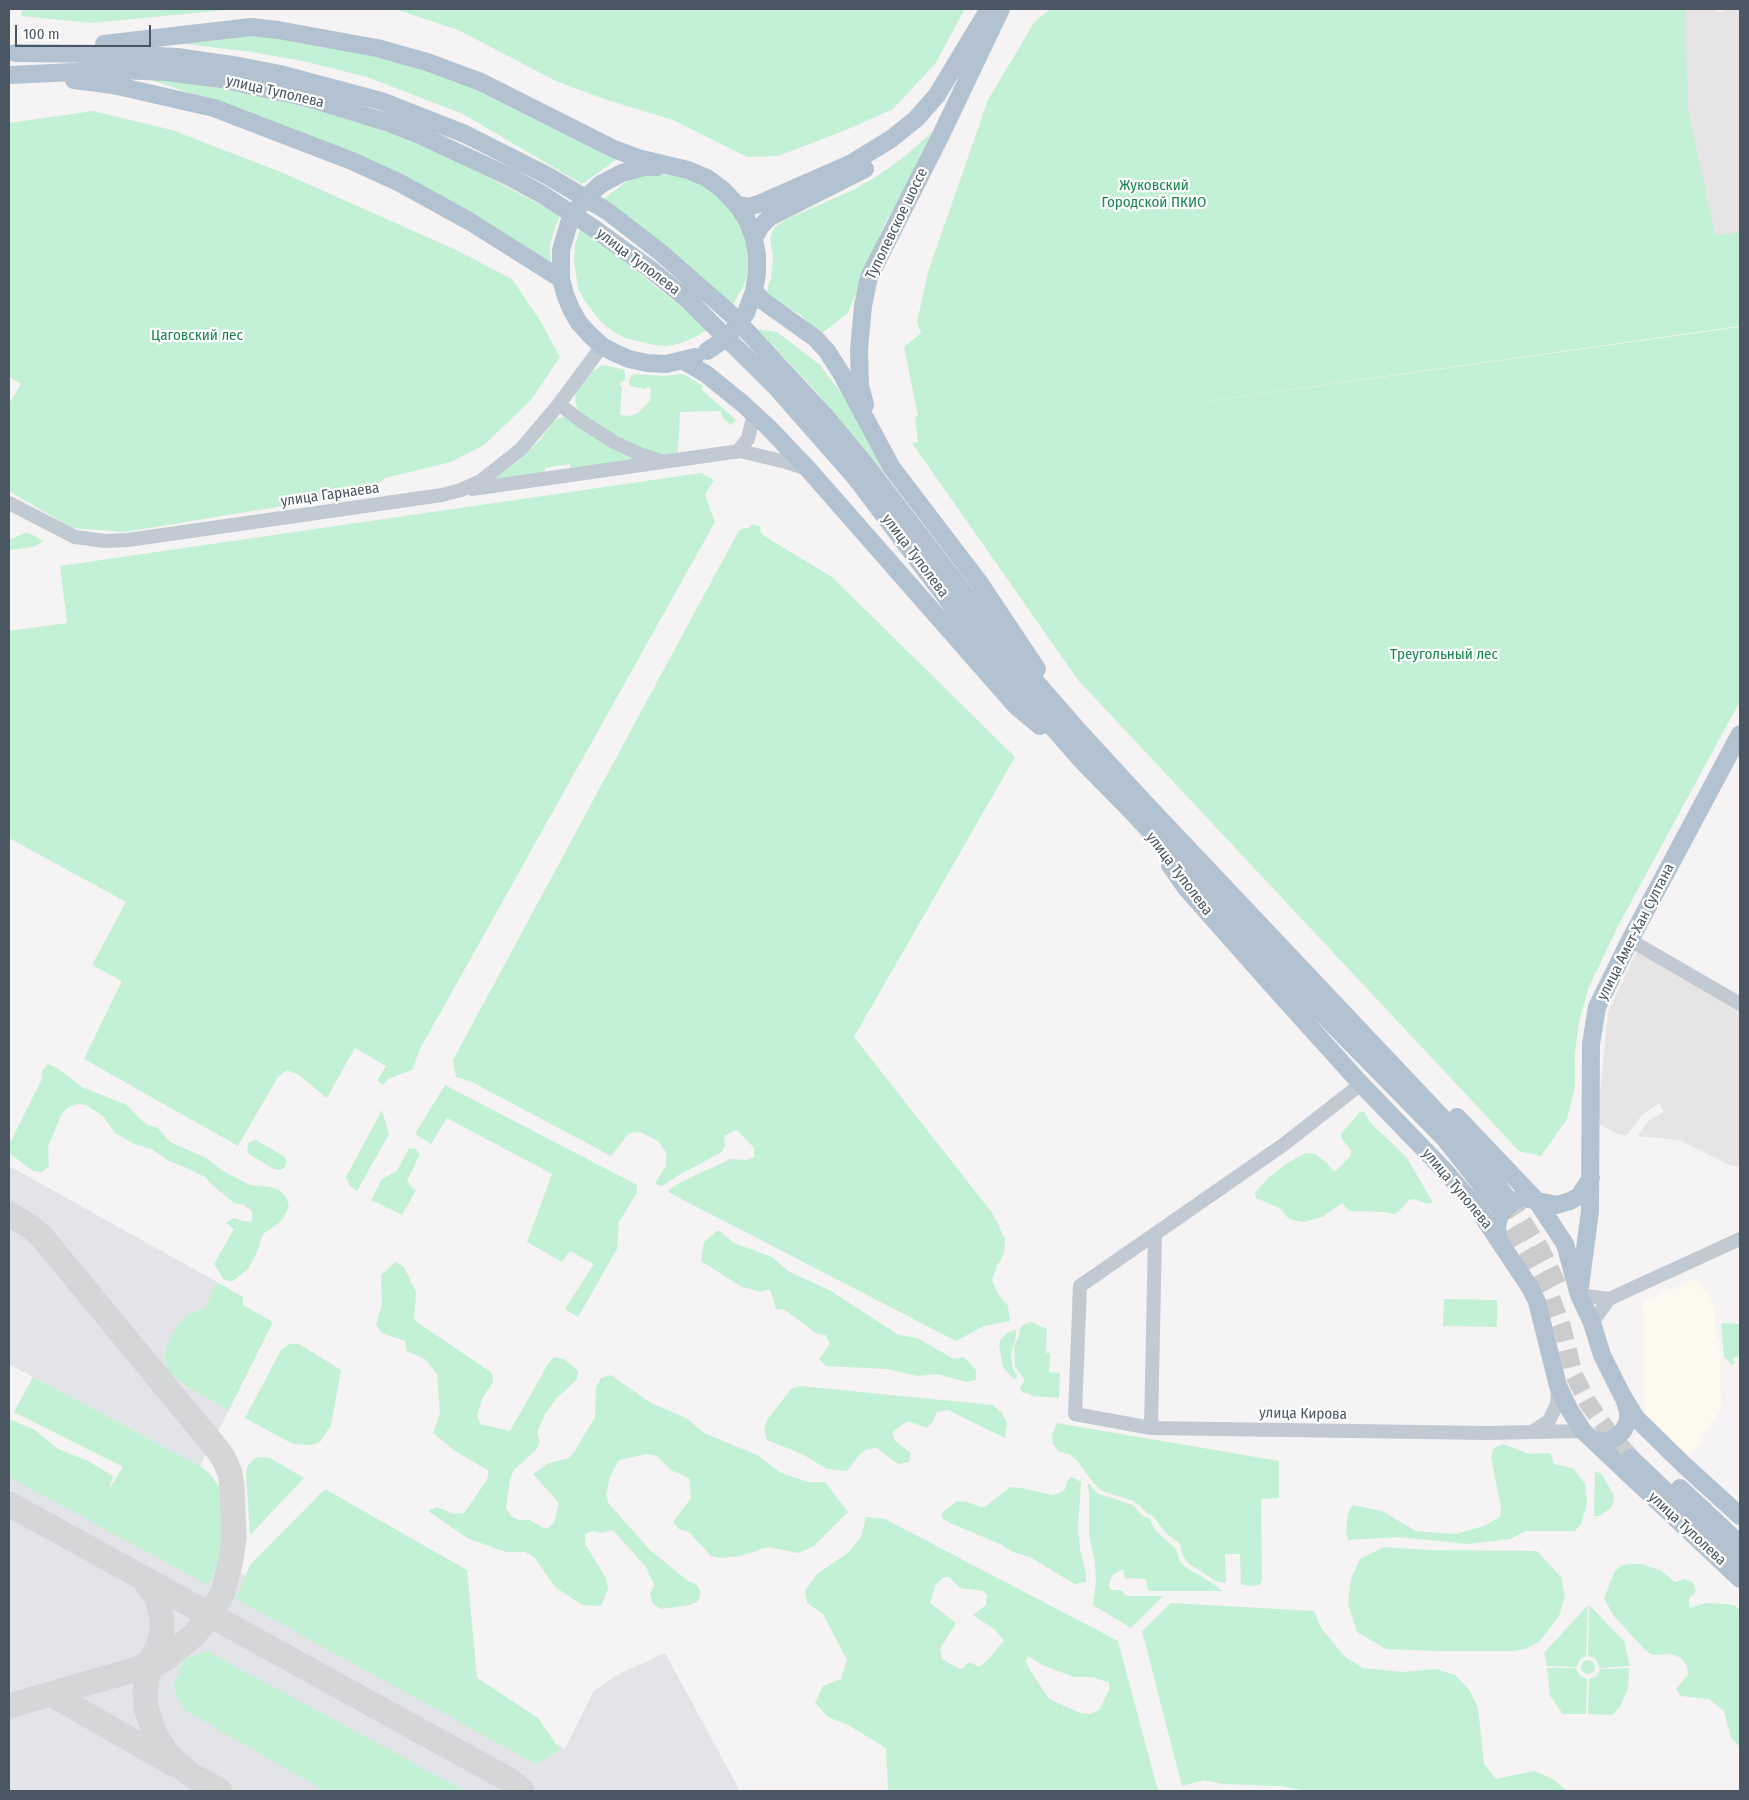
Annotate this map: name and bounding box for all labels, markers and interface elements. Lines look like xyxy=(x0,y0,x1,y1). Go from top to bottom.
scale bar xyxy=(18,15,154,47)
text: 100 m xyxy=(23,25,60,43)
street label: улица Туполева xyxy=(224,72,326,112)
street label: Туполевское шоссе xyxy=(862,165,932,283)
park label: Жуковский Городской ПКИО xyxy=(1102,177,1206,212)
street label: улица Туполева xyxy=(593,225,683,299)
park label: Цаговский лес xyxy=(151,327,243,345)
street label: улица Гарнаева xyxy=(280,479,380,511)
street label: улица Туполева xyxy=(878,511,952,601)
park label: Треугольный лес xyxy=(1390,646,1498,664)
street label: улица Туполева xyxy=(1142,829,1216,919)
street label: улица Амет-Хан Султана xyxy=(1594,860,1678,1004)
street label: улица Туполева xyxy=(1418,1145,1496,1233)
street label: улица Кирова xyxy=(1259,1404,1347,1424)
street label: улица Туполева xyxy=(1644,1488,1730,1570)

